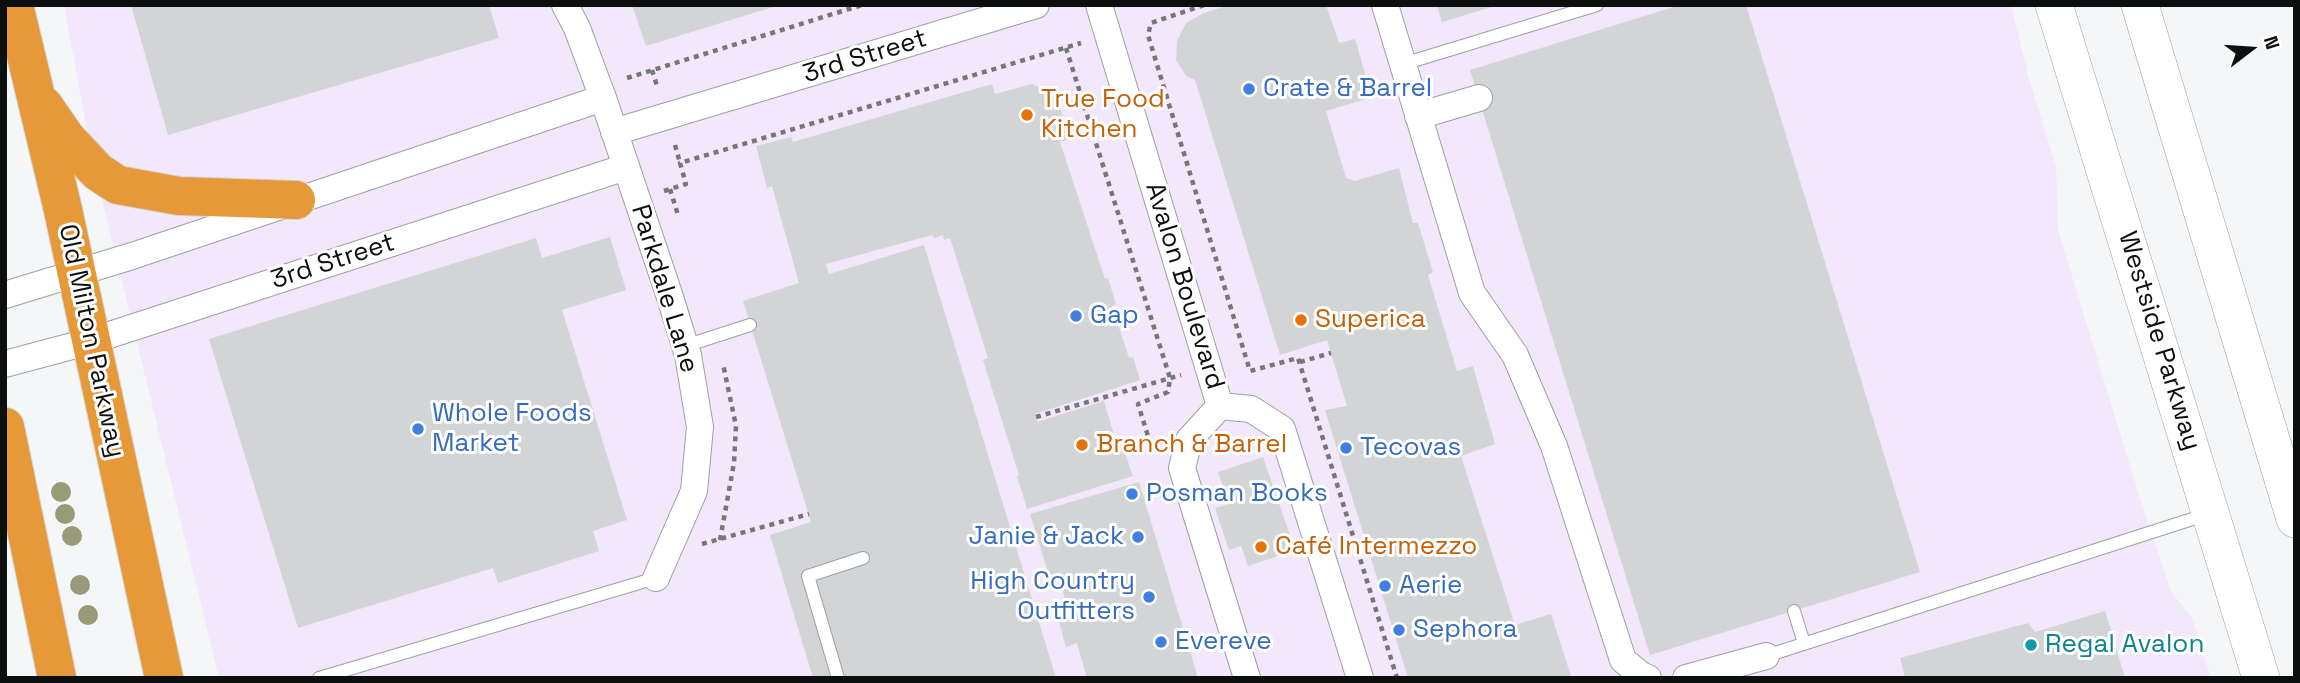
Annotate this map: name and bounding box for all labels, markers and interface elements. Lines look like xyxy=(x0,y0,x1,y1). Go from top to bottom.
north arrow xyxy=(2216,14,2286,84)
street label: 3rd Street xyxy=(799,23,931,91)
text: N xyxy=(2258,33,2285,52)
place label: Crate & Barrel xyxy=(1263,73,1432,105)
marker: Crate & Barrel xyxy=(1241,81,1257,97)
place label: True Food Kitchen xyxy=(1041,84,1165,146)
marker: True Food Kitchen xyxy=(1019,107,1035,123)
street label: Avalon Boulevard xyxy=(1138,179,1230,393)
street label: Parkdale Lane xyxy=(624,201,704,377)
street label: Old Milton Parkway xyxy=(51,221,131,461)
street label: 3rd Street xyxy=(267,227,399,297)
street label: Westside Parkway xyxy=(2111,228,2207,454)
place label: Gap xyxy=(1090,300,1139,332)
place label: Superica xyxy=(1315,304,1426,336)
marker: Gap xyxy=(1068,308,1084,324)
marker: Superica xyxy=(1293,312,1309,328)
place label: Whole Foods Market xyxy=(432,398,592,460)
marker: Whole Foods Market xyxy=(410,421,426,437)
place label: Branch & Barrel xyxy=(1096,429,1287,461)
place label: Tecovas xyxy=(1360,432,1461,464)
marker: Branch & Barrel xyxy=(1074,437,1090,453)
marker: Tecovas xyxy=(1338,440,1354,456)
place label: Posman Books xyxy=(1146,478,1328,510)
marker: Posman Books xyxy=(1124,486,1140,502)
place label: Janie & Jack xyxy=(969,521,1124,553)
marker: Janie & Jack xyxy=(1130,529,1146,545)
place label: Café Intermezzo xyxy=(1275,531,1477,563)
marker: Café Intermezzo xyxy=(1253,539,1269,555)
place label: High Country Outfitters xyxy=(970,566,1135,628)
place label: Aerie xyxy=(1399,570,1462,602)
marker: Aerie xyxy=(1377,578,1393,594)
marker: High Country Outfitters xyxy=(1141,589,1157,605)
place label: Sephora xyxy=(1413,614,1517,646)
marker: Sephora xyxy=(1391,622,1407,638)
place label: Evereve xyxy=(1175,626,1272,658)
place label: Regal Avalon xyxy=(2045,629,2204,661)
marker: Evereve xyxy=(1153,634,1169,650)
marker: Regal Avalon xyxy=(2023,637,2039,653)

